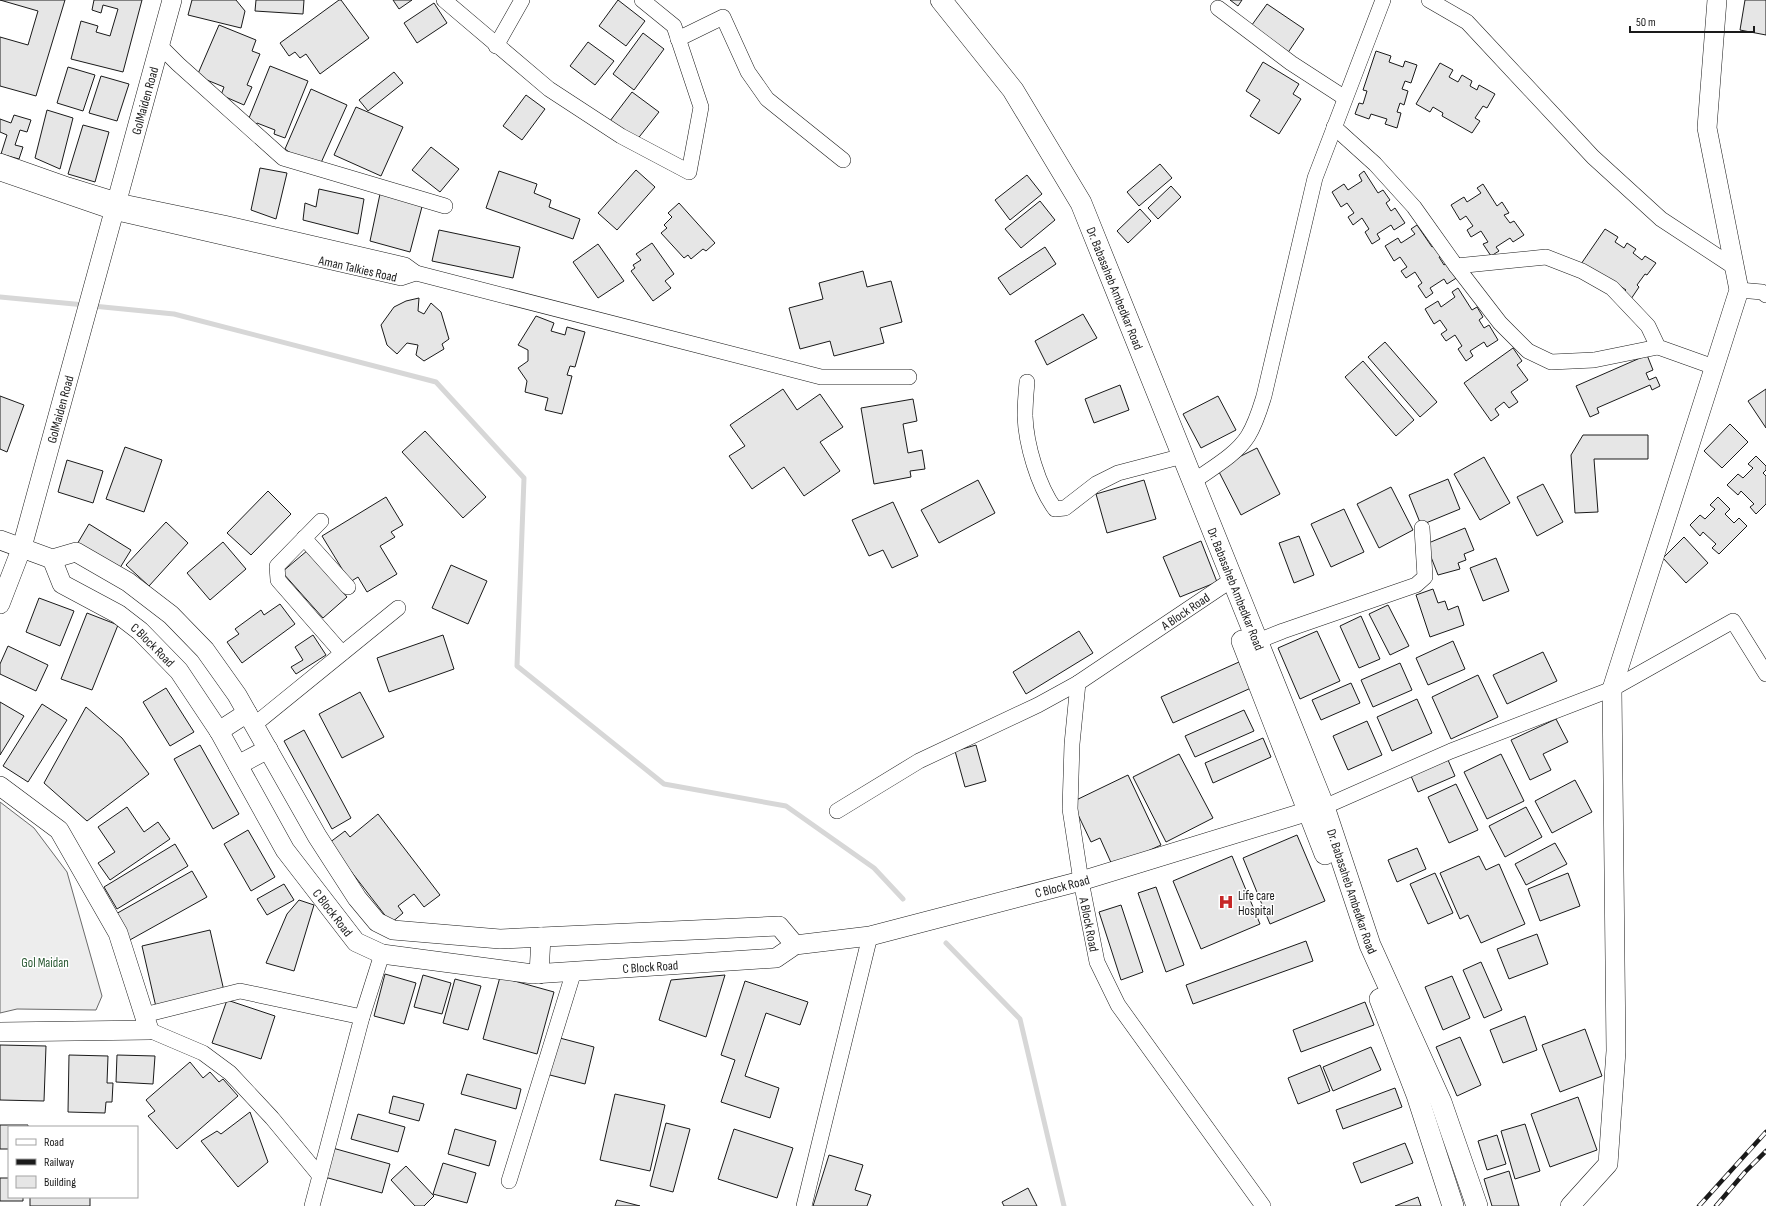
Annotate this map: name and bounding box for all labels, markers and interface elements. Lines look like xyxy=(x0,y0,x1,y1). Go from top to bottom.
scale bar xyxy=(1630,8,1754,34)
text: 50 m xyxy=(1636,15,1656,30)
street label: GolMaiden Road xyxy=(128,65,162,136)
street label: Dr. Babasaheb Ambedkar Road xyxy=(1083,225,1146,352)
street label: Aman Talkies Road xyxy=(316,252,399,286)
street label: GolMaiden Road xyxy=(44,374,78,445)
street label: Dr. Babasaheb Ambedkar Road xyxy=(1203,525,1267,653)
street label: A Block Road xyxy=(1157,590,1213,634)
street label: C Block Road xyxy=(127,620,178,671)
street label: Dr. Babasaheb Ambedkar Road xyxy=(1323,827,1380,957)
street label: C Block Road xyxy=(1033,872,1092,902)
street label: C Block Road xyxy=(309,886,356,940)
place label: Life care Hospital xyxy=(1238,888,1275,919)
hospital icon: Life care Hospital xyxy=(1217,893,1235,911)
street label: A Block Road xyxy=(1075,895,1102,953)
park label: Gol Maidan xyxy=(21,955,69,971)
street label: C Block Road xyxy=(622,957,679,977)
legend xyxy=(8,1126,138,1198)
text: Road xyxy=(44,1135,64,1150)
text: Railway xyxy=(44,1155,75,1170)
text: Building xyxy=(44,1175,76,1190)

